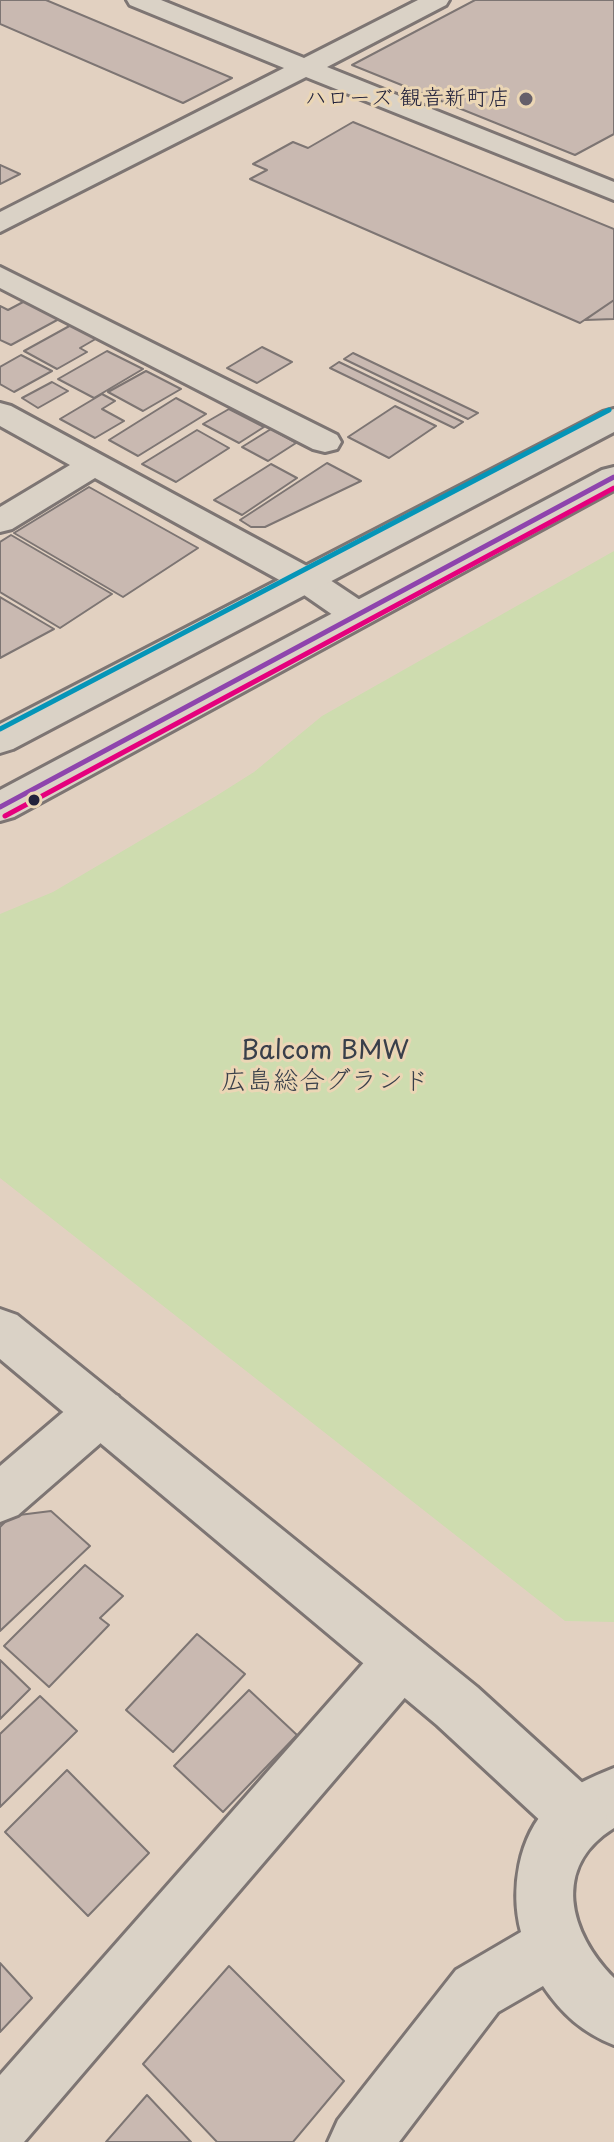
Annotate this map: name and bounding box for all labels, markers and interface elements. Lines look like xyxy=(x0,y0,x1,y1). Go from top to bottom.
place label: ハローズ 観音新町店 xyxy=(305,86,510,112)
marker: ハローズ 観音新町店 xyxy=(517,90,535,108)
unlabelled marker xyxy=(26,792,42,808)
park label: Balcom BMW 広島総合グランド xyxy=(221,1036,429,1098)

